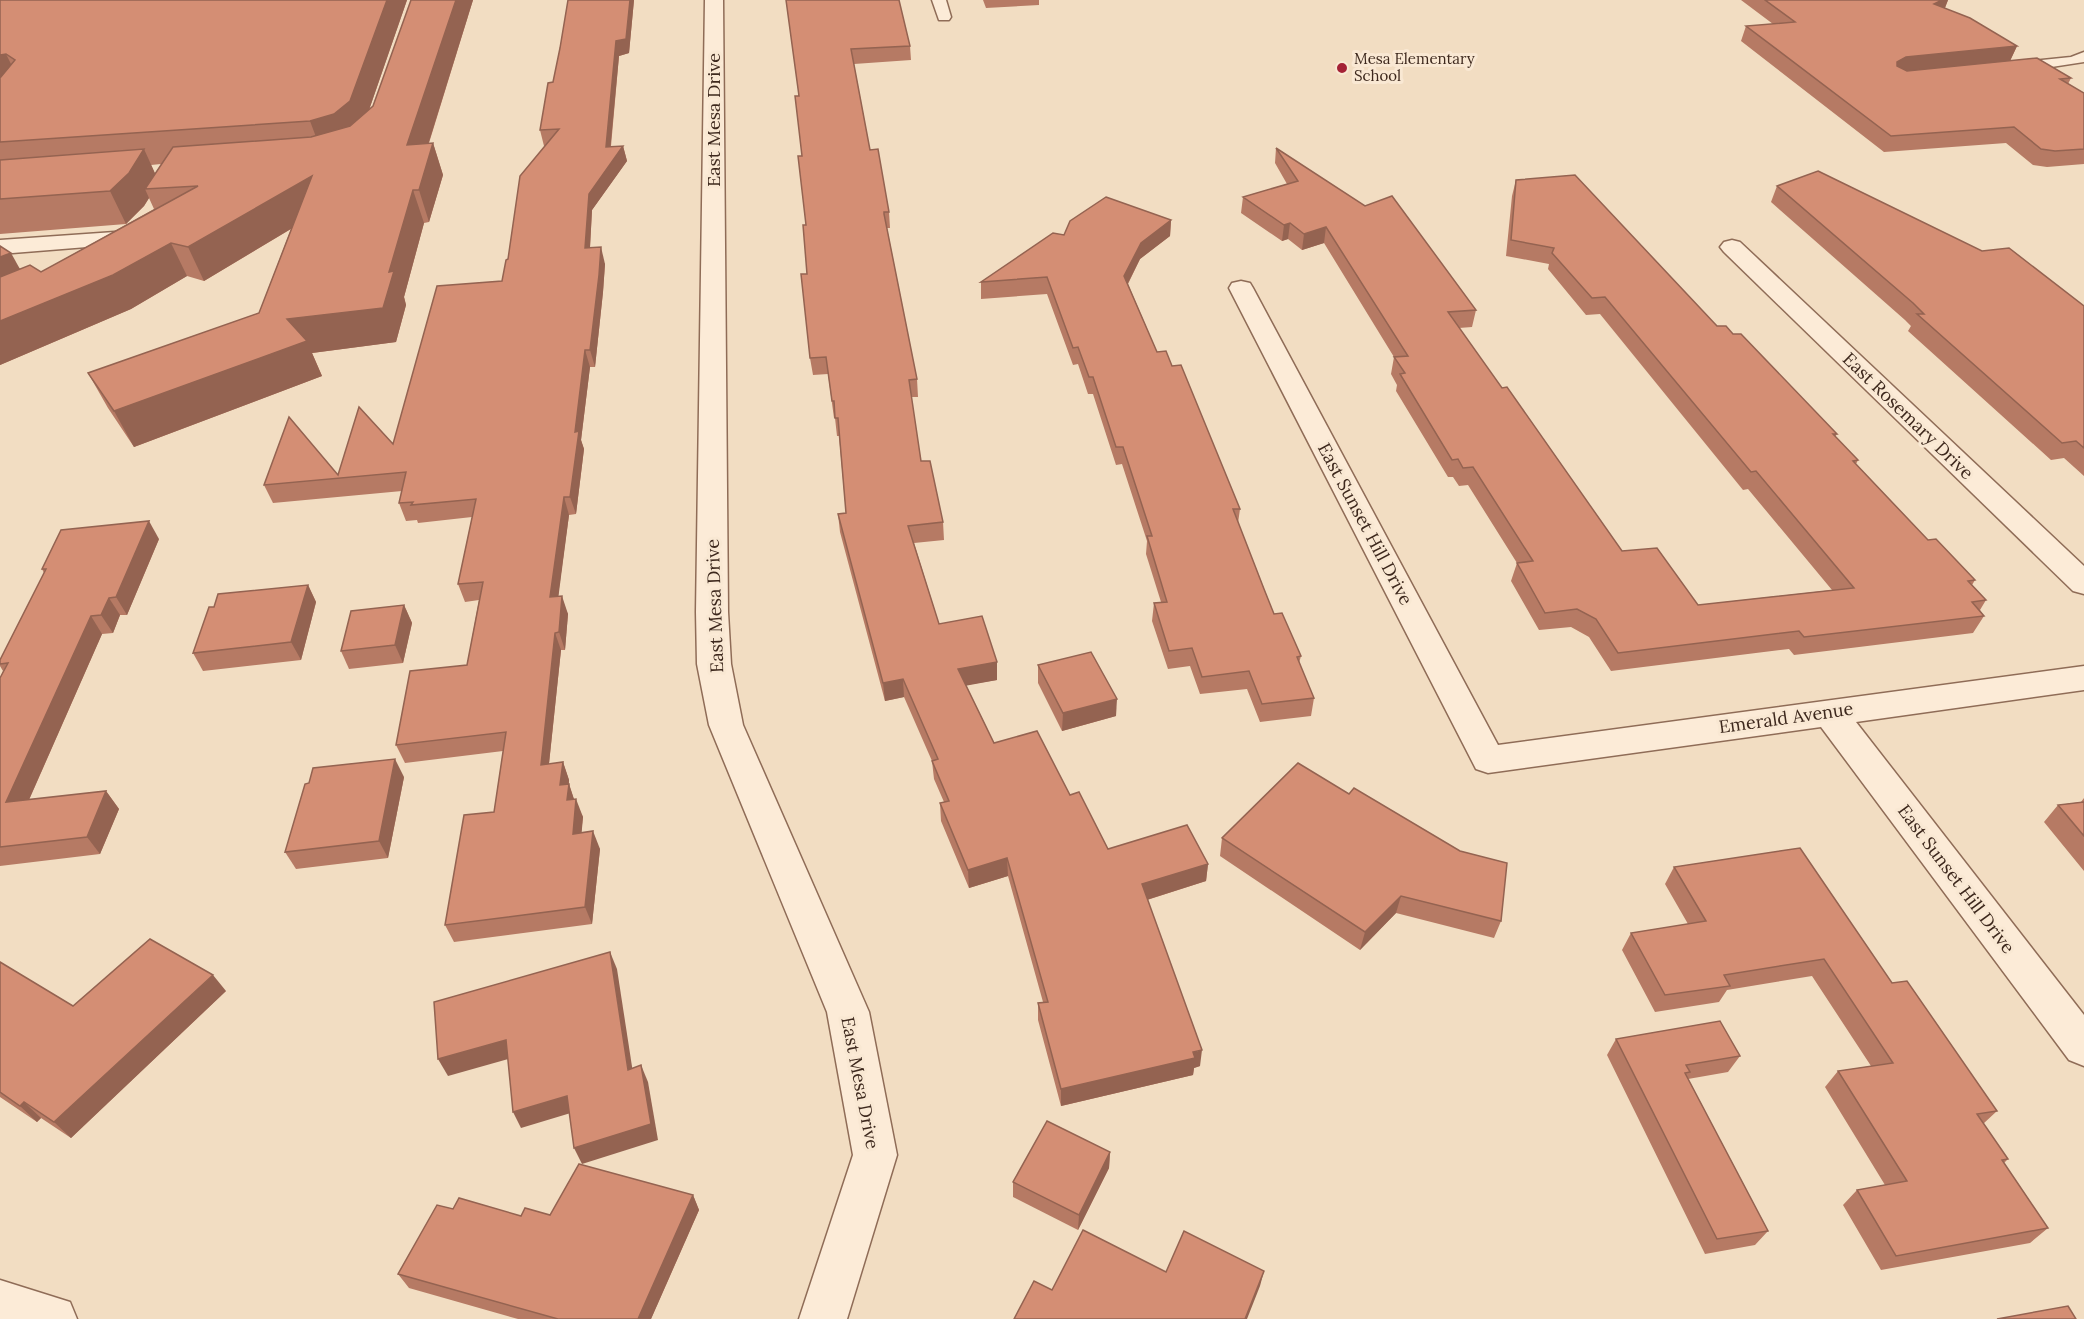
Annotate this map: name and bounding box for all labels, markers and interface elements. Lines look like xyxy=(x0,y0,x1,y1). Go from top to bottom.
place label: Mesa Elementary School xyxy=(1354,49,1475,85)
street label: East Mesa Drive xyxy=(702,53,725,187)
marker: Mesa Elementary School xyxy=(1335,61,1349,75)
street label: East Rosemary Drive xyxy=(1838,347,1979,484)
street label: East Sunset Hill Drive xyxy=(1313,439,1418,609)
street label: East Mesa Drive xyxy=(701,538,728,673)
street label: Emerald Avenue xyxy=(1717,697,1855,738)
street label: East Sunset Hill Drive xyxy=(1893,800,2020,958)
street label: East Mesa Drive xyxy=(836,1015,885,1151)

